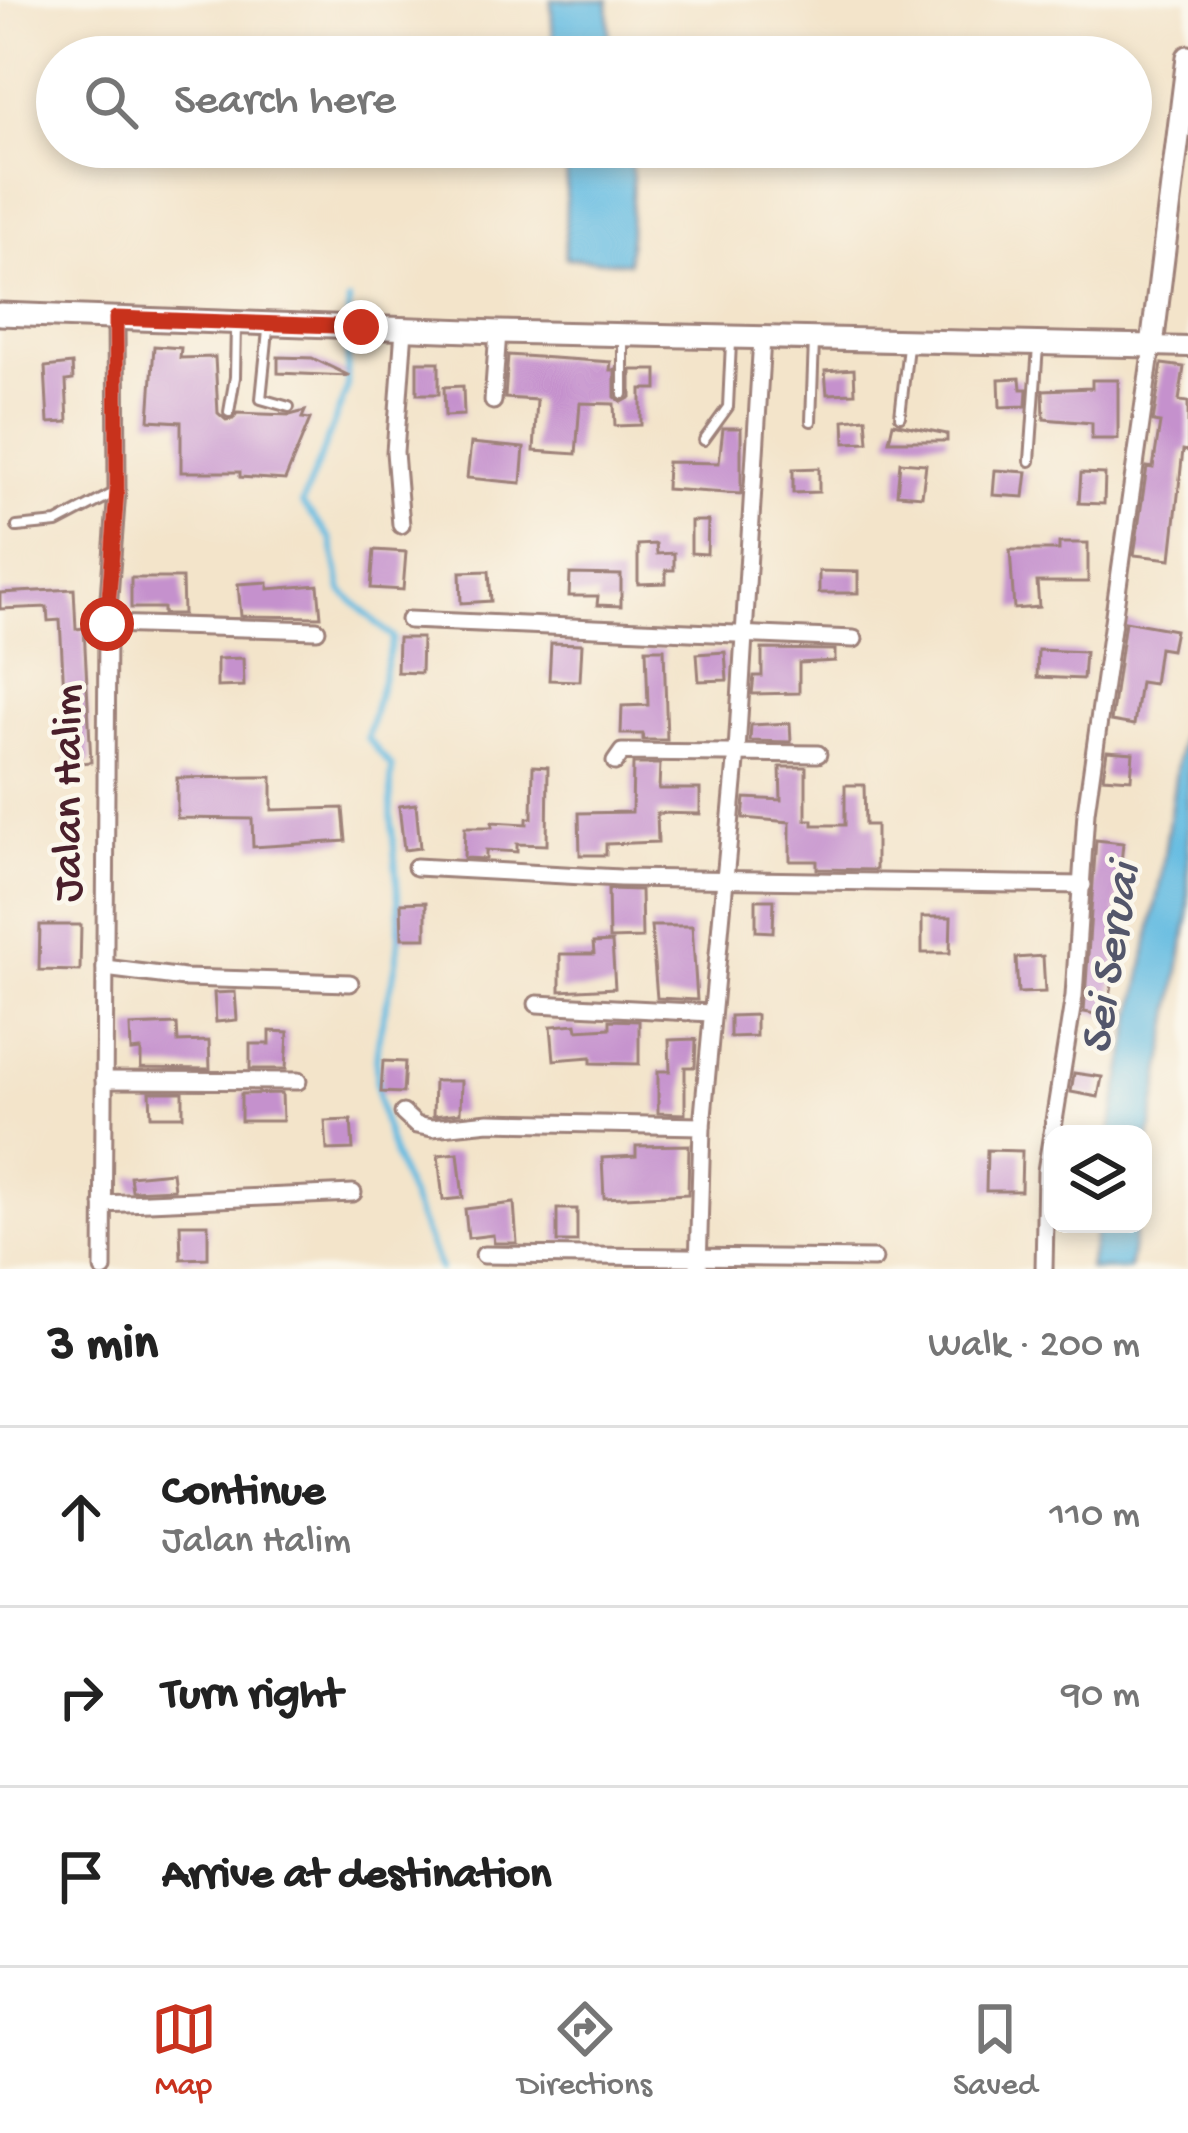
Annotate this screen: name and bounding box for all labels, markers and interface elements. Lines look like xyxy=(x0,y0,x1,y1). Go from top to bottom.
search box xyxy=(36,36,1152,168)
icon: search xyxy=(78,69,144,135)
text: Search here xyxy=(174,76,396,129)
route end xyxy=(334,300,388,354)
route start xyxy=(80,597,134,651)
street label: Jalan Halim xyxy=(44,684,97,902)
water label: Sei Seruai xyxy=(1071,855,1158,1058)
map controls xyxy=(1044,1125,1152,1233)
button: layers xyxy=(1044,1125,1152,1233)
text: 3 min xyxy=(48,1317,158,1377)
text: Walk · 200 m xyxy=(928,1324,1140,1370)
text: Continue xyxy=(162,1467,325,1520)
icon: ahead xyxy=(48,1484,114,1550)
text: 110 m xyxy=(1049,1494,1140,1540)
text: Jalan Halim xyxy=(162,1520,351,1566)
icon: right xyxy=(48,1664,114,1730)
text: Turn right xyxy=(162,1670,342,1723)
text: 90 m xyxy=(1061,1674,1140,1720)
icon: arrive xyxy=(48,1844,114,1910)
text: Arrive at destination xyxy=(162,1850,551,1903)
tab: Map xyxy=(151,1996,217,2106)
tab: Directions xyxy=(518,1996,652,2106)
tab: Saved xyxy=(953,1996,1037,2106)

